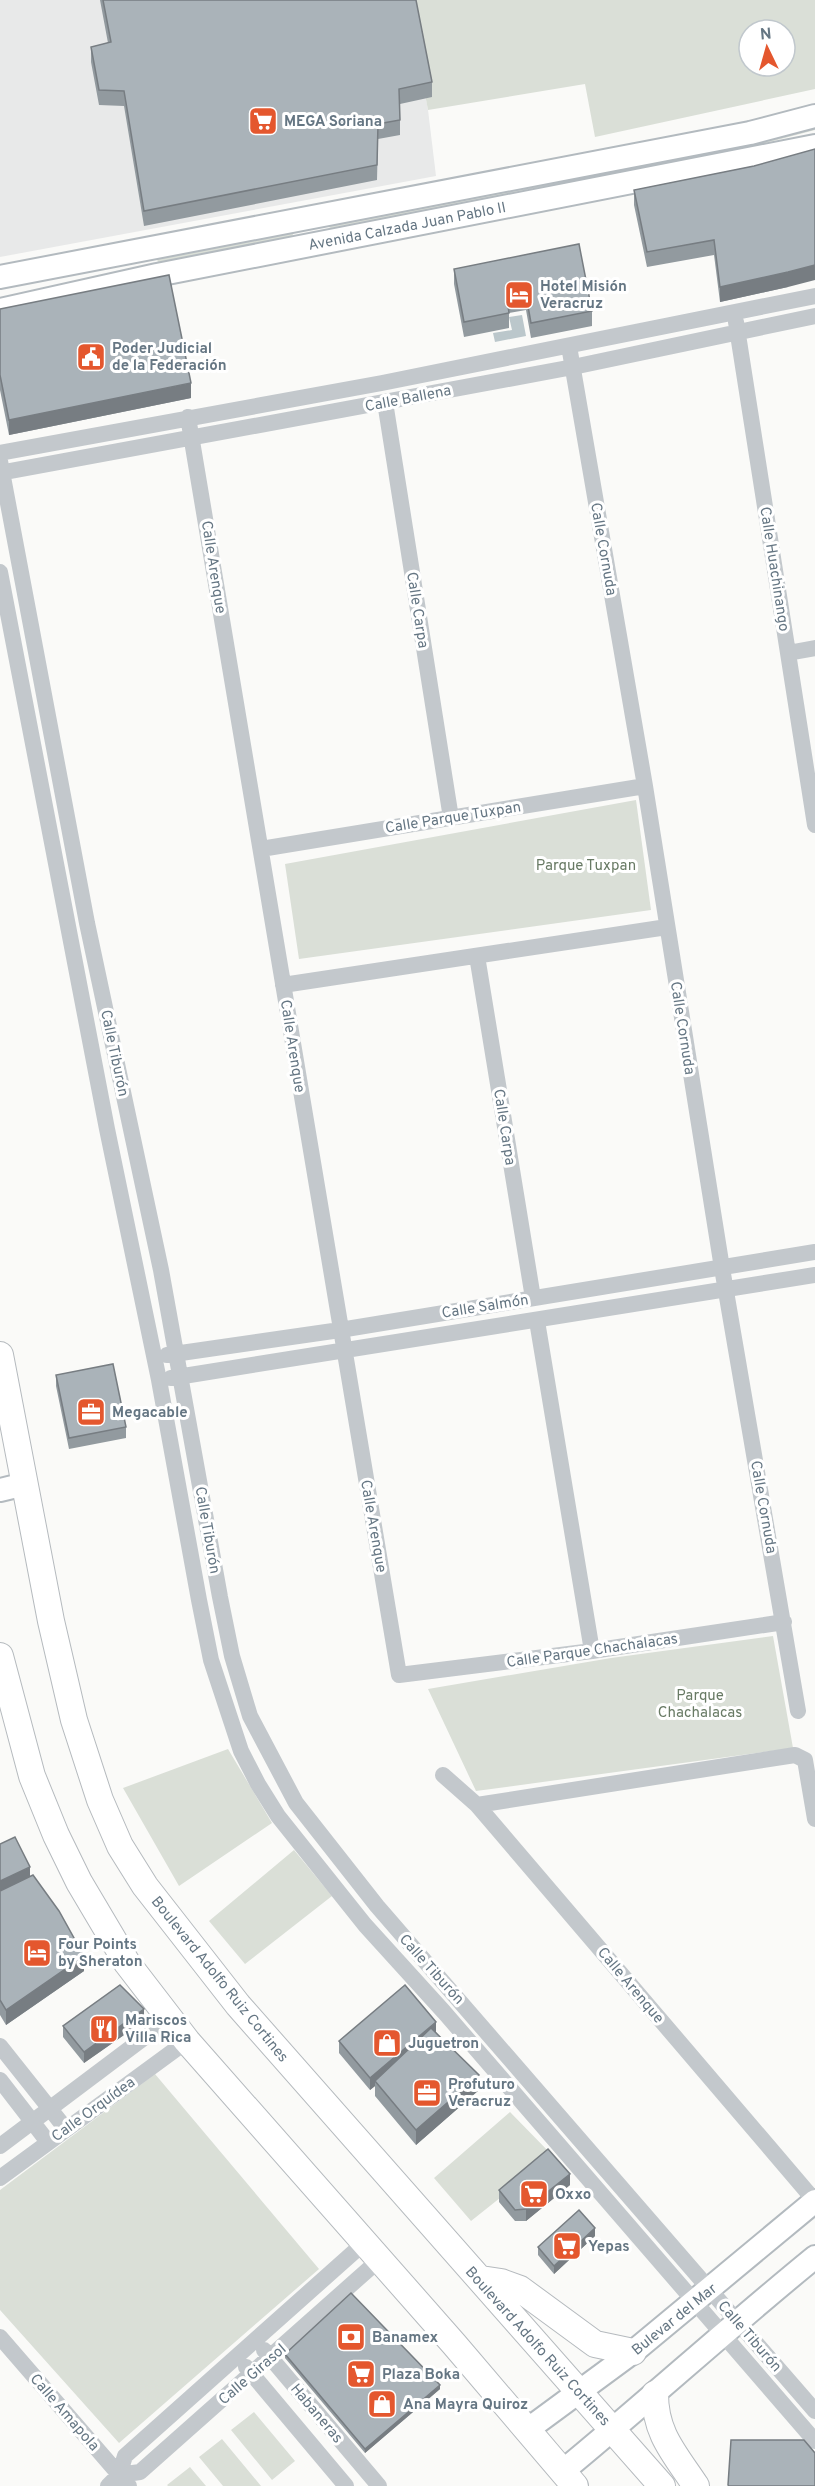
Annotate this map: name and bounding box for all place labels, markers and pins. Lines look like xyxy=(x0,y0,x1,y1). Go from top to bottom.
supermarket icon: MEGA Soriana xyxy=(247,105,279,137)
place label: MEGA Soriana xyxy=(284,113,382,132)
place label: Hotel Misión Veracruz xyxy=(540,278,627,314)
hotel icon: Hotel Misión Veracruz xyxy=(503,279,535,311)
place label: Poder Judicial de la Federación xyxy=(112,340,227,376)
public building icon: Poder Judicial de la Federación xyxy=(75,341,107,373)
office icon: Megacable xyxy=(75,1396,107,1428)
place label: Megacable xyxy=(112,1404,188,1423)
place label: Four Points by Sheraton xyxy=(58,1936,143,1972)
hotel icon: Four Points by Sheraton xyxy=(21,1937,53,1969)
place label: Mariscos Villa Rica xyxy=(125,2012,191,2048)
restaurant icon: Mariscos Villa Rica xyxy=(88,2013,120,2045)
shop icon: Juguetron xyxy=(371,2027,403,2059)
place label: Juguetron xyxy=(408,2035,479,2054)
place label: Profuturo Veracruz xyxy=(448,2076,515,2112)
office icon: Profuturo Veracruz xyxy=(411,2077,443,2109)
supermarket icon: Oxxo xyxy=(518,2178,550,2210)
place label: Oxxo xyxy=(555,2186,591,2205)
supermarket icon: Yepas xyxy=(551,2230,583,2262)
place label: Yepas xyxy=(588,2238,630,2257)
bank icon: Banamex xyxy=(335,2321,367,2353)
place label: Banamex xyxy=(372,2329,438,2348)
supermarket icon: Plaza Boka xyxy=(345,2358,377,2390)
place label: Plaza Boka xyxy=(382,2366,460,2385)
shop icon: Ana Mayra Quiroz xyxy=(366,2388,398,2420)
place label: Ana Mayra Quiroz xyxy=(403,2396,528,2415)

